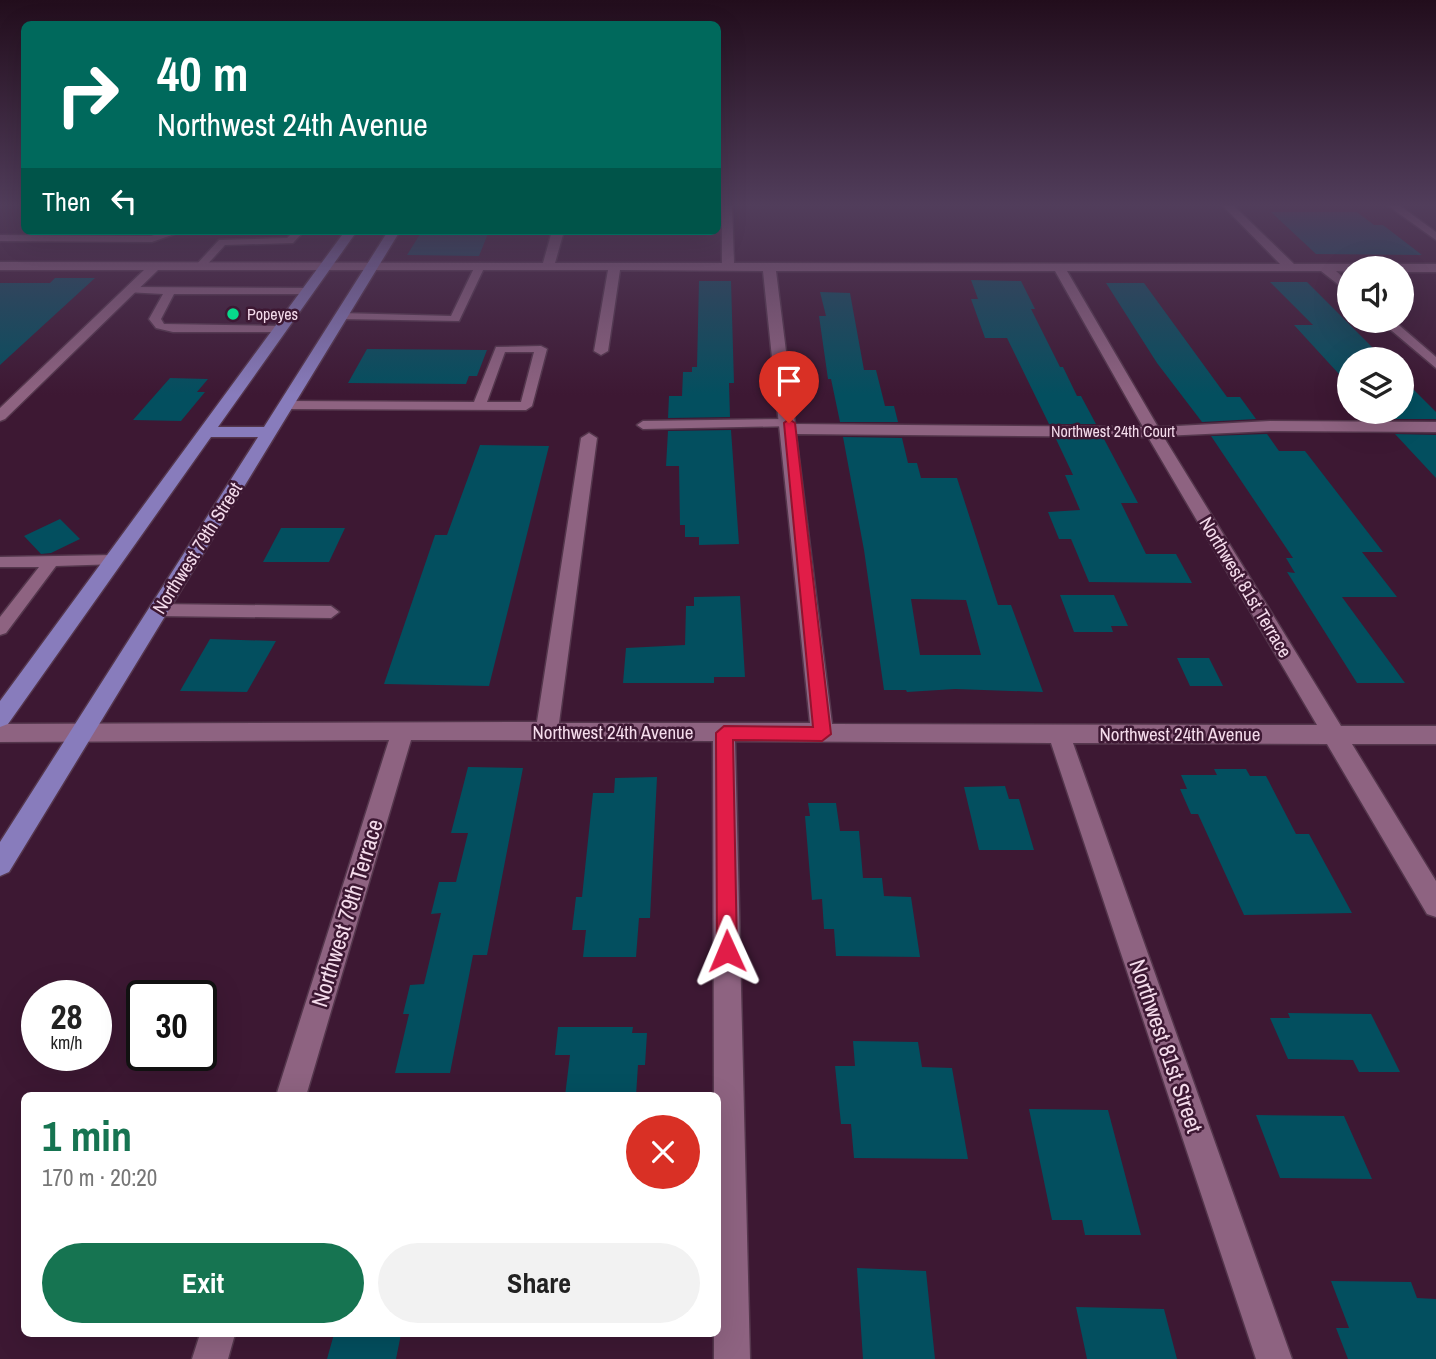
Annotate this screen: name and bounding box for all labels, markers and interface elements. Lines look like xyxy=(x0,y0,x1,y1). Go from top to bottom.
text: 40 m xyxy=(157,40,249,106)
icon: right xyxy=(42,49,133,140)
text: Northwest 24th Avenue xyxy=(157,103,428,146)
icon: left xyxy=(105,182,143,220)
text: Then xyxy=(42,184,91,219)
map controls xyxy=(1337,256,1414,424)
button: sound xyxy=(1337,256,1414,333)
place label: Popeyes xyxy=(247,303,298,325)
marker: Popeyes xyxy=(225,306,241,322)
button: layers xyxy=(1337,347,1414,424)
pin xyxy=(759,351,819,423)
icon: arrive xyxy=(770,362,808,400)
street label: Northwest 24th Court xyxy=(1051,420,1175,442)
street label: Northwest 79th Street xyxy=(146,477,248,619)
street label: Northwest 81st Terrace xyxy=(1194,512,1298,662)
street label: Northwest 24th Avenue xyxy=(533,719,693,745)
street label: Northwest 24th Avenue xyxy=(1100,721,1260,747)
street label: Northwest 79th Terrace xyxy=(303,815,390,1010)
position arrow xyxy=(690,914,764,988)
street label: Northwest 81st Street xyxy=(1122,955,1211,1137)
speed limit sign: 30 xyxy=(126,980,217,1071)
text: 28 xyxy=(51,993,82,1040)
text: km/h xyxy=(51,1030,83,1055)
text: 1 min xyxy=(42,1108,132,1164)
button: close xyxy=(626,1115,700,1189)
text: 170 m · 20:20 xyxy=(42,1162,157,1193)
button: Exit xyxy=(42,1243,364,1323)
button: Share xyxy=(378,1243,700,1323)

